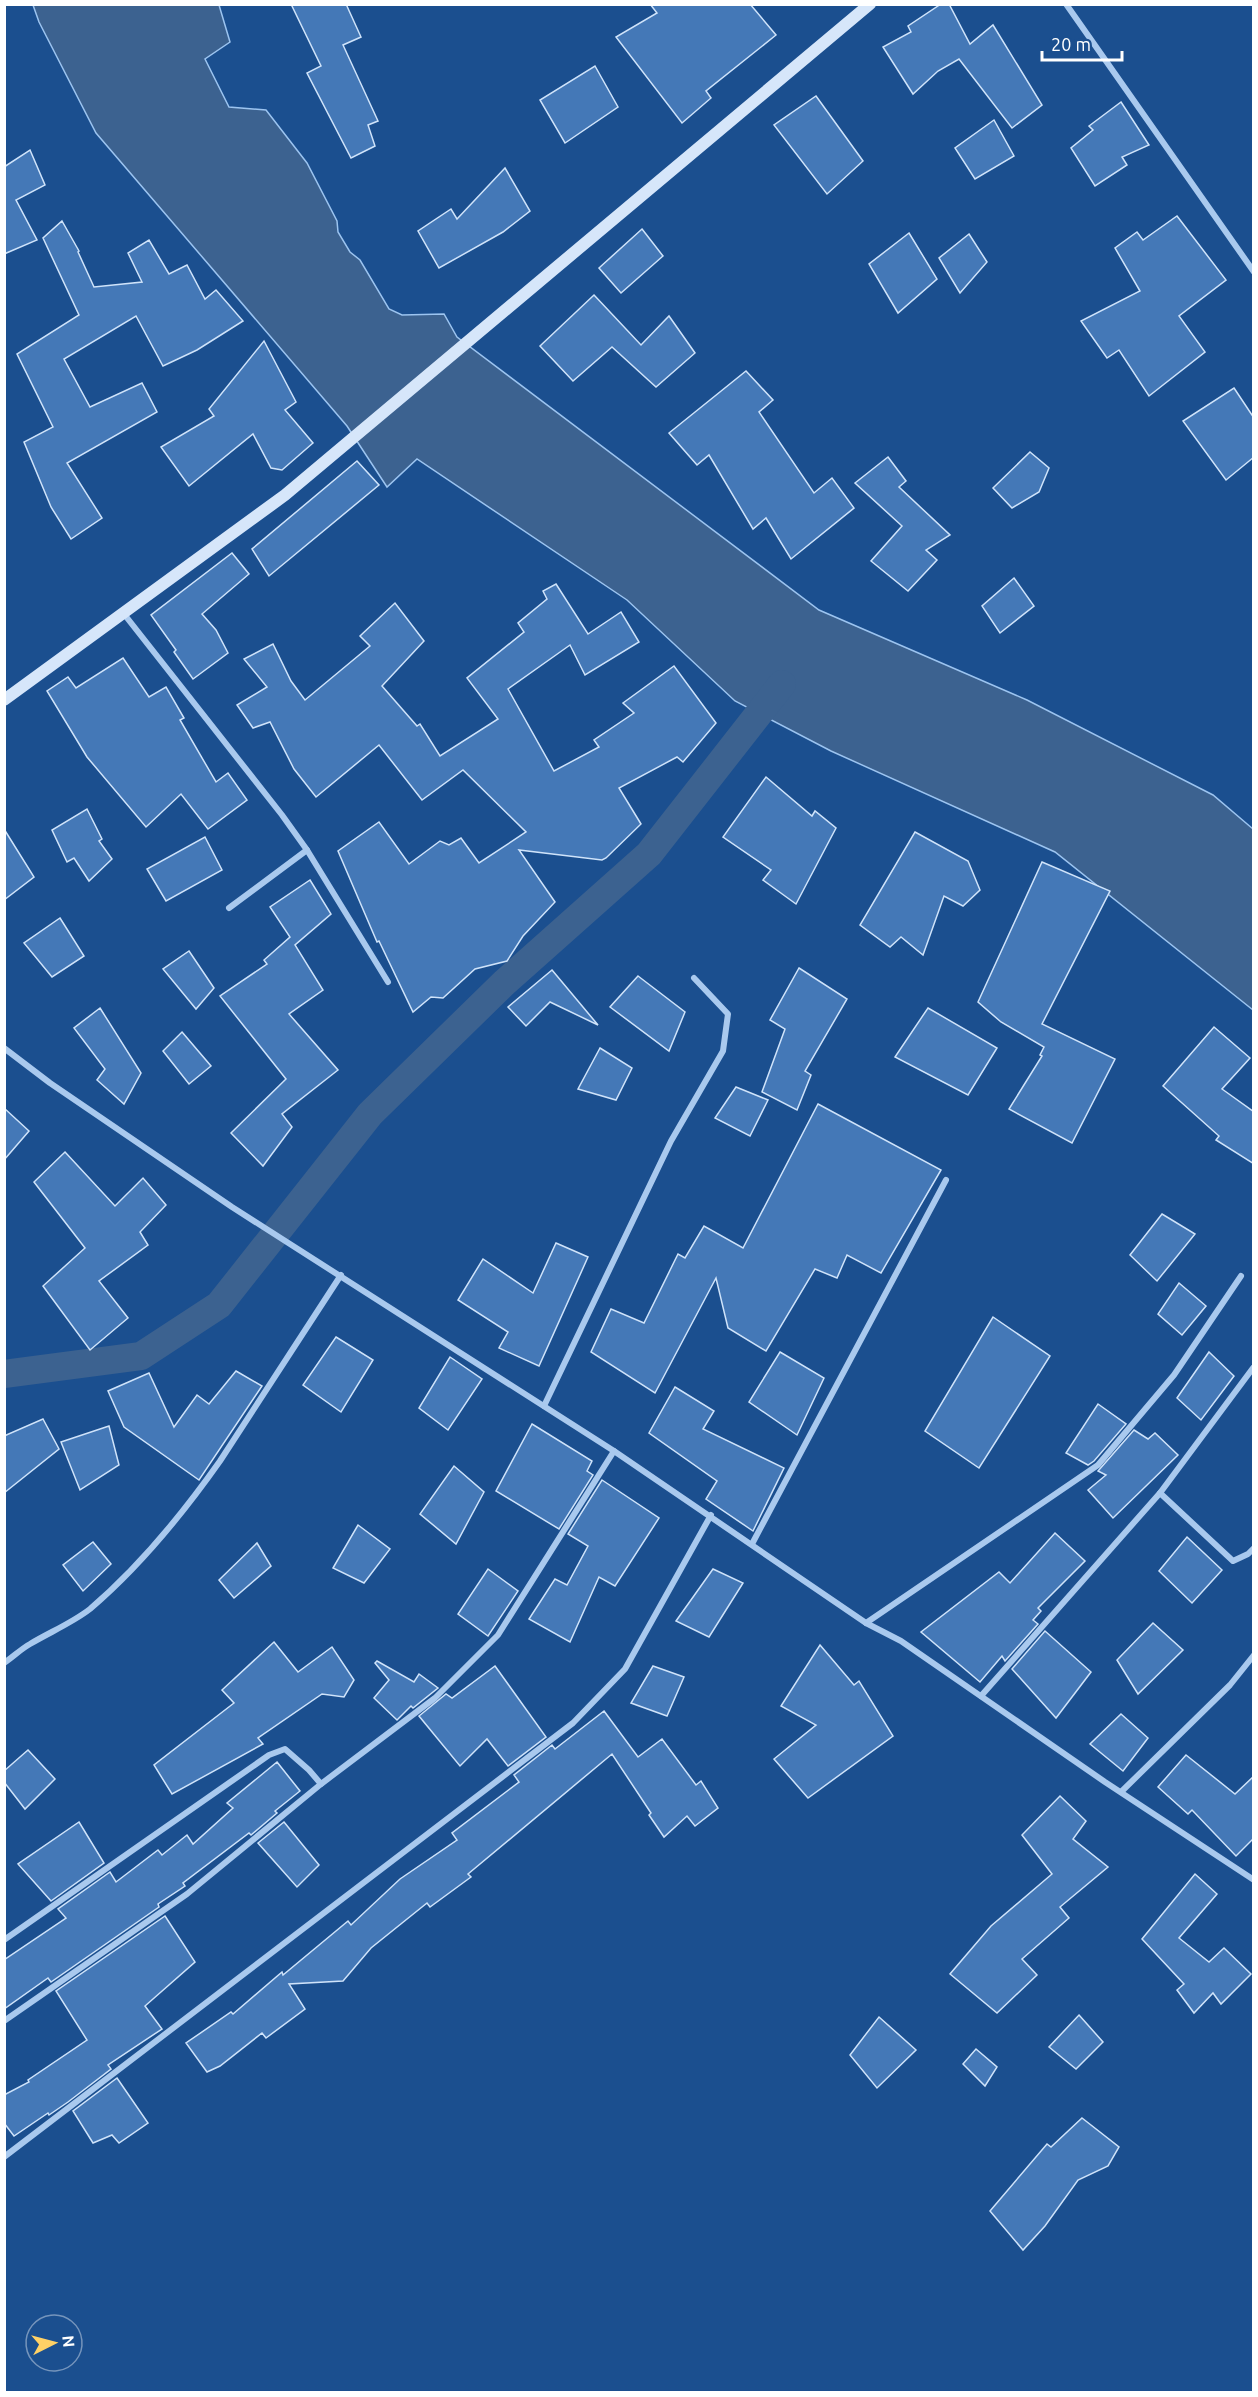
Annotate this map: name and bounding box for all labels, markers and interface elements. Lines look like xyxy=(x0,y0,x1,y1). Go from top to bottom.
scale bar xyxy=(1042,24,1122,62)
text: 20 m xyxy=(1051,34,1091,54)
north arrow xyxy=(24,2313,84,2373)
text: N xyxy=(59,2335,78,2348)

